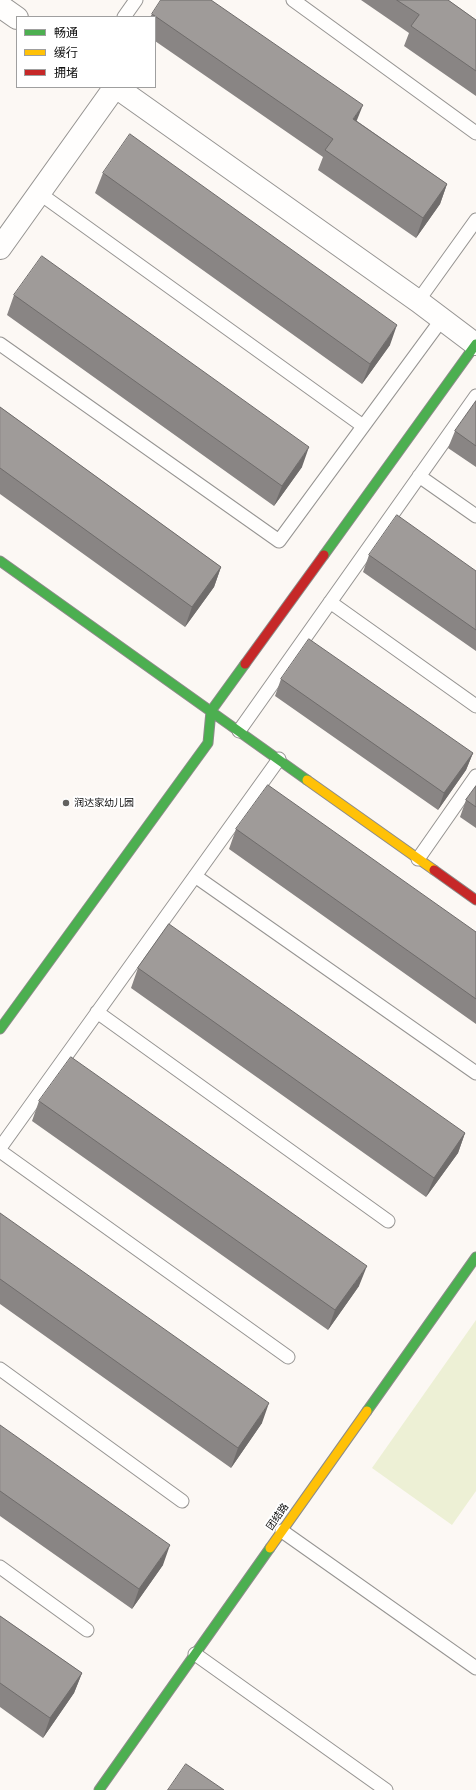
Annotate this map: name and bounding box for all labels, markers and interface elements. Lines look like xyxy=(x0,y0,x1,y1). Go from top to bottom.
legend xyxy=(16,16,156,88)
text: 畅通 xyxy=(54,26,78,40)
text: 缓行 xyxy=(54,46,78,60)
text: 拥堵 xyxy=(54,66,78,80)
place label: 润达家幼儿园 xyxy=(74,797,134,809)
marker: 润达家幼儿园 xyxy=(61,798,71,808)
street label: 团结路 xyxy=(264,1501,292,1533)

